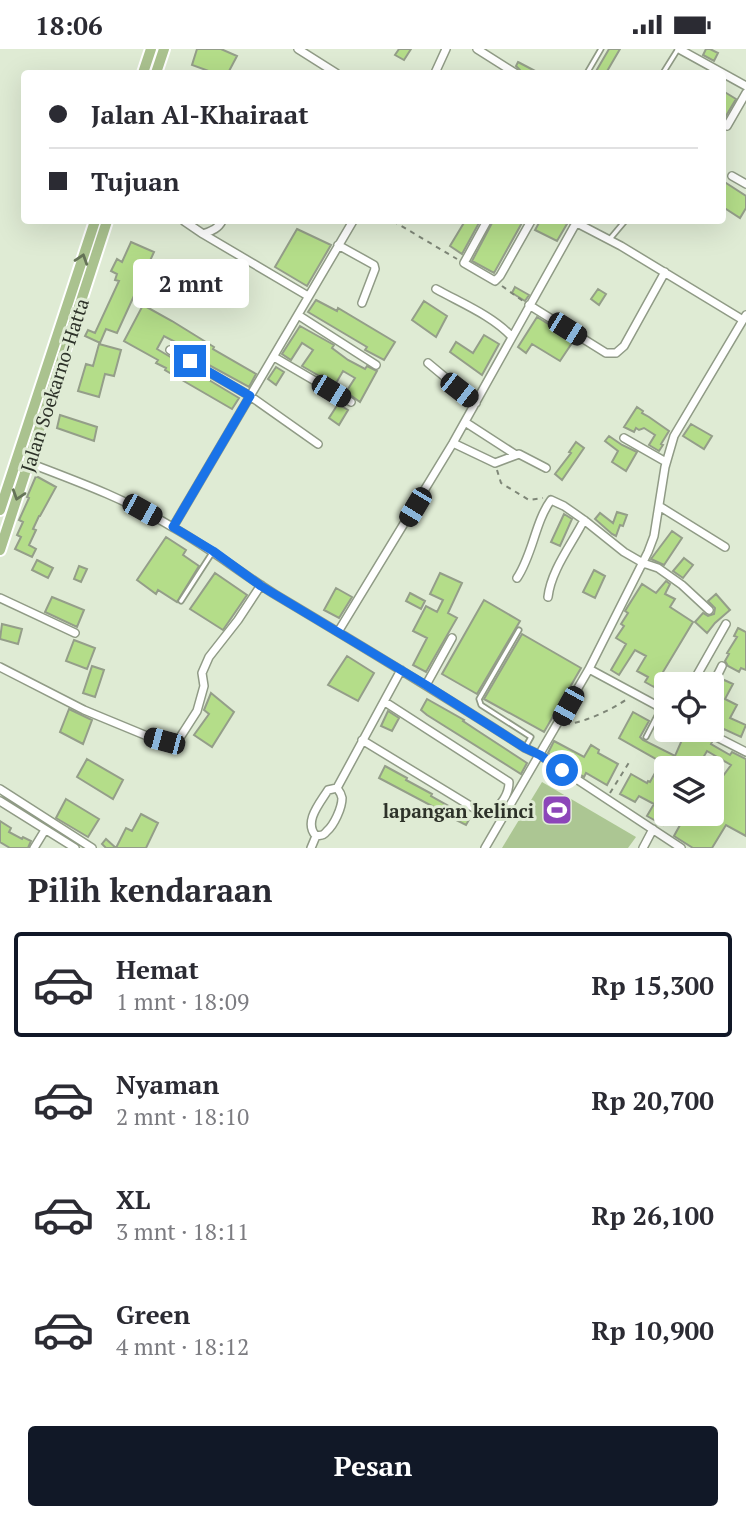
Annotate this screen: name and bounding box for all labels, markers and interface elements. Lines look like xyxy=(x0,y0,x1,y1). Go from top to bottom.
text: 18:06 xyxy=(35,8,103,42)
text: Jalan Al-Khairaat xyxy=(91,97,309,131)
text: Tujuan xyxy=(91,164,179,198)
one-way arrow xyxy=(74,254,89,266)
callout: 2 mnt xyxy=(132,259,248,309)
text: 2 mnt xyxy=(159,268,223,299)
street label: Jalan Soekarno-Hatta xyxy=(14,295,94,475)
car xyxy=(544,309,591,349)
route end xyxy=(174,345,206,377)
car xyxy=(436,369,483,411)
car xyxy=(308,371,355,411)
car xyxy=(396,484,435,530)
one-way arrow xyxy=(12,489,26,501)
car xyxy=(119,491,166,529)
map controls xyxy=(654,672,724,826)
button: locate xyxy=(654,672,724,742)
car xyxy=(549,683,588,729)
car xyxy=(141,725,188,757)
route start xyxy=(546,754,578,786)
button: layers xyxy=(654,756,724,826)
sports icon: lapangan kelinci xyxy=(540,793,574,827)
place label: lapangan kelinci xyxy=(383,798,534,823)
text: Pilih kendaraan xyxy=(28,869,272,911)
text: Hemat xyxy=(116,952,199,986)
icon: car xyxy=(32,953,95,1016)
text: Rp 15,300 xyxy=(592,968,714,1002)
text: 1 mnt · 18:09 xyxy=(116,986,249,1017)
text: Nyaman xyxy=(116,1067,219,1101)
icon: car xyxy=(32,1068,95,1131)
text: Rp 20,700 xyxy=(592,1083,714,1117)
text: 2 mnt · 18:10 xyxy=(116,1101,249,1132)
text: XL xyxy=(116,1182,150,1216)
icon: car xyxy=(32,1183,95,1246)
text: Rp 26,100 xyxy=(592,1198,714,1232)
text: 3 mnt · 18:11 xyxy=(116,1216,249,1247)
text: Green xyxy=(116,1297,190,1331)
icon: car xyxy=(32,1298,95,1361)
text: Rp 10,900 xyxy=(592,1313,714,1347)
text: 4 mnt · 18:12 xyxy=(116,1331,249,1362)
button: Pesan xyxy=(28,1426,718,1506)

